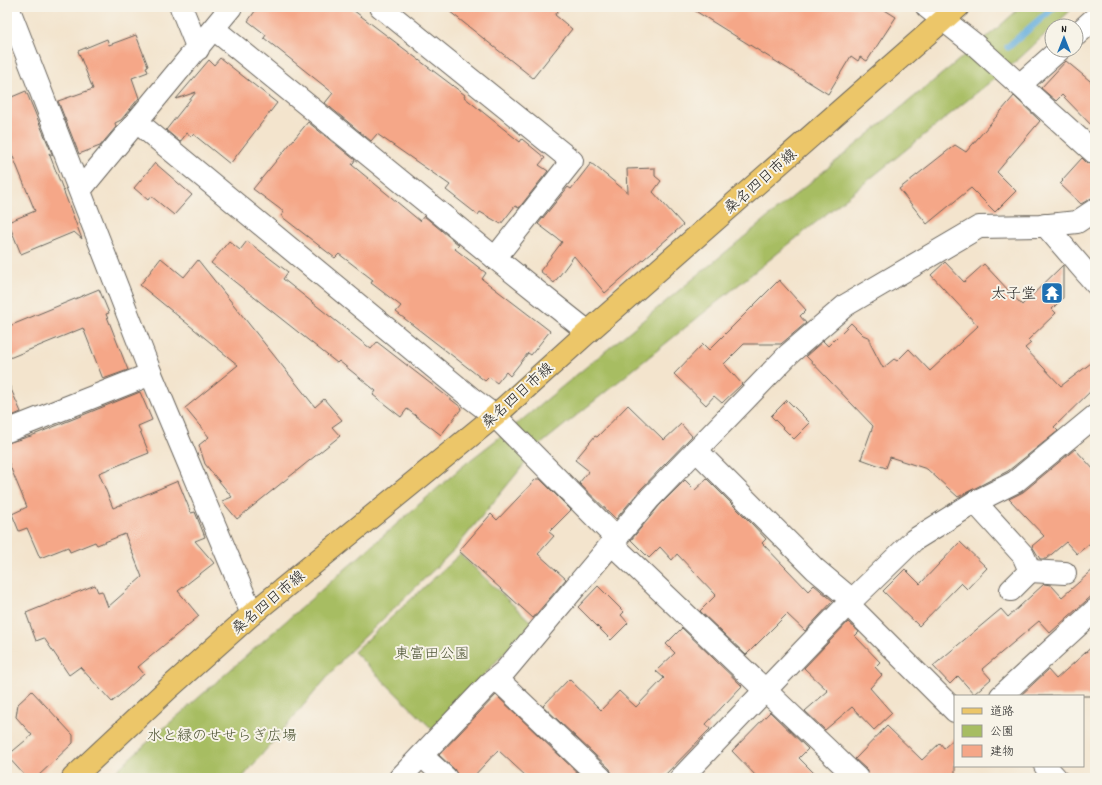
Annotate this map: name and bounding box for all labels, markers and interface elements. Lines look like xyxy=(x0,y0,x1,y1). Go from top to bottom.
north arrow xyxy=(1044,18,1084,58)
text: N xyxy=(1061,22,1067,38)
street label: 桑名四日市線 xyxy=(720,145,802,220)
temple icon: 太子堂 xyxy=(1039,280,1065,306)
place label: 太子堂 xyxy=(991,284,1036,306)
street label: 桑名四日市線 xyxy=(478,358,559,435)
street label: 桑名四日市線 xyxy=(228,566,311,641)
park label: 東富田公園 xyxy=(394,644,470,666)
legend xyxy=(954,695,1084,767)
text: 道路 xyxy=(990,704,1014,721)
text: 公園 xyxy=(990,724,1014,741)
park label: 水と緑のせせらぎ広場 xyxy=(147,726,297,748)
text: 建物 xyxy=(990,744,1014,761)

